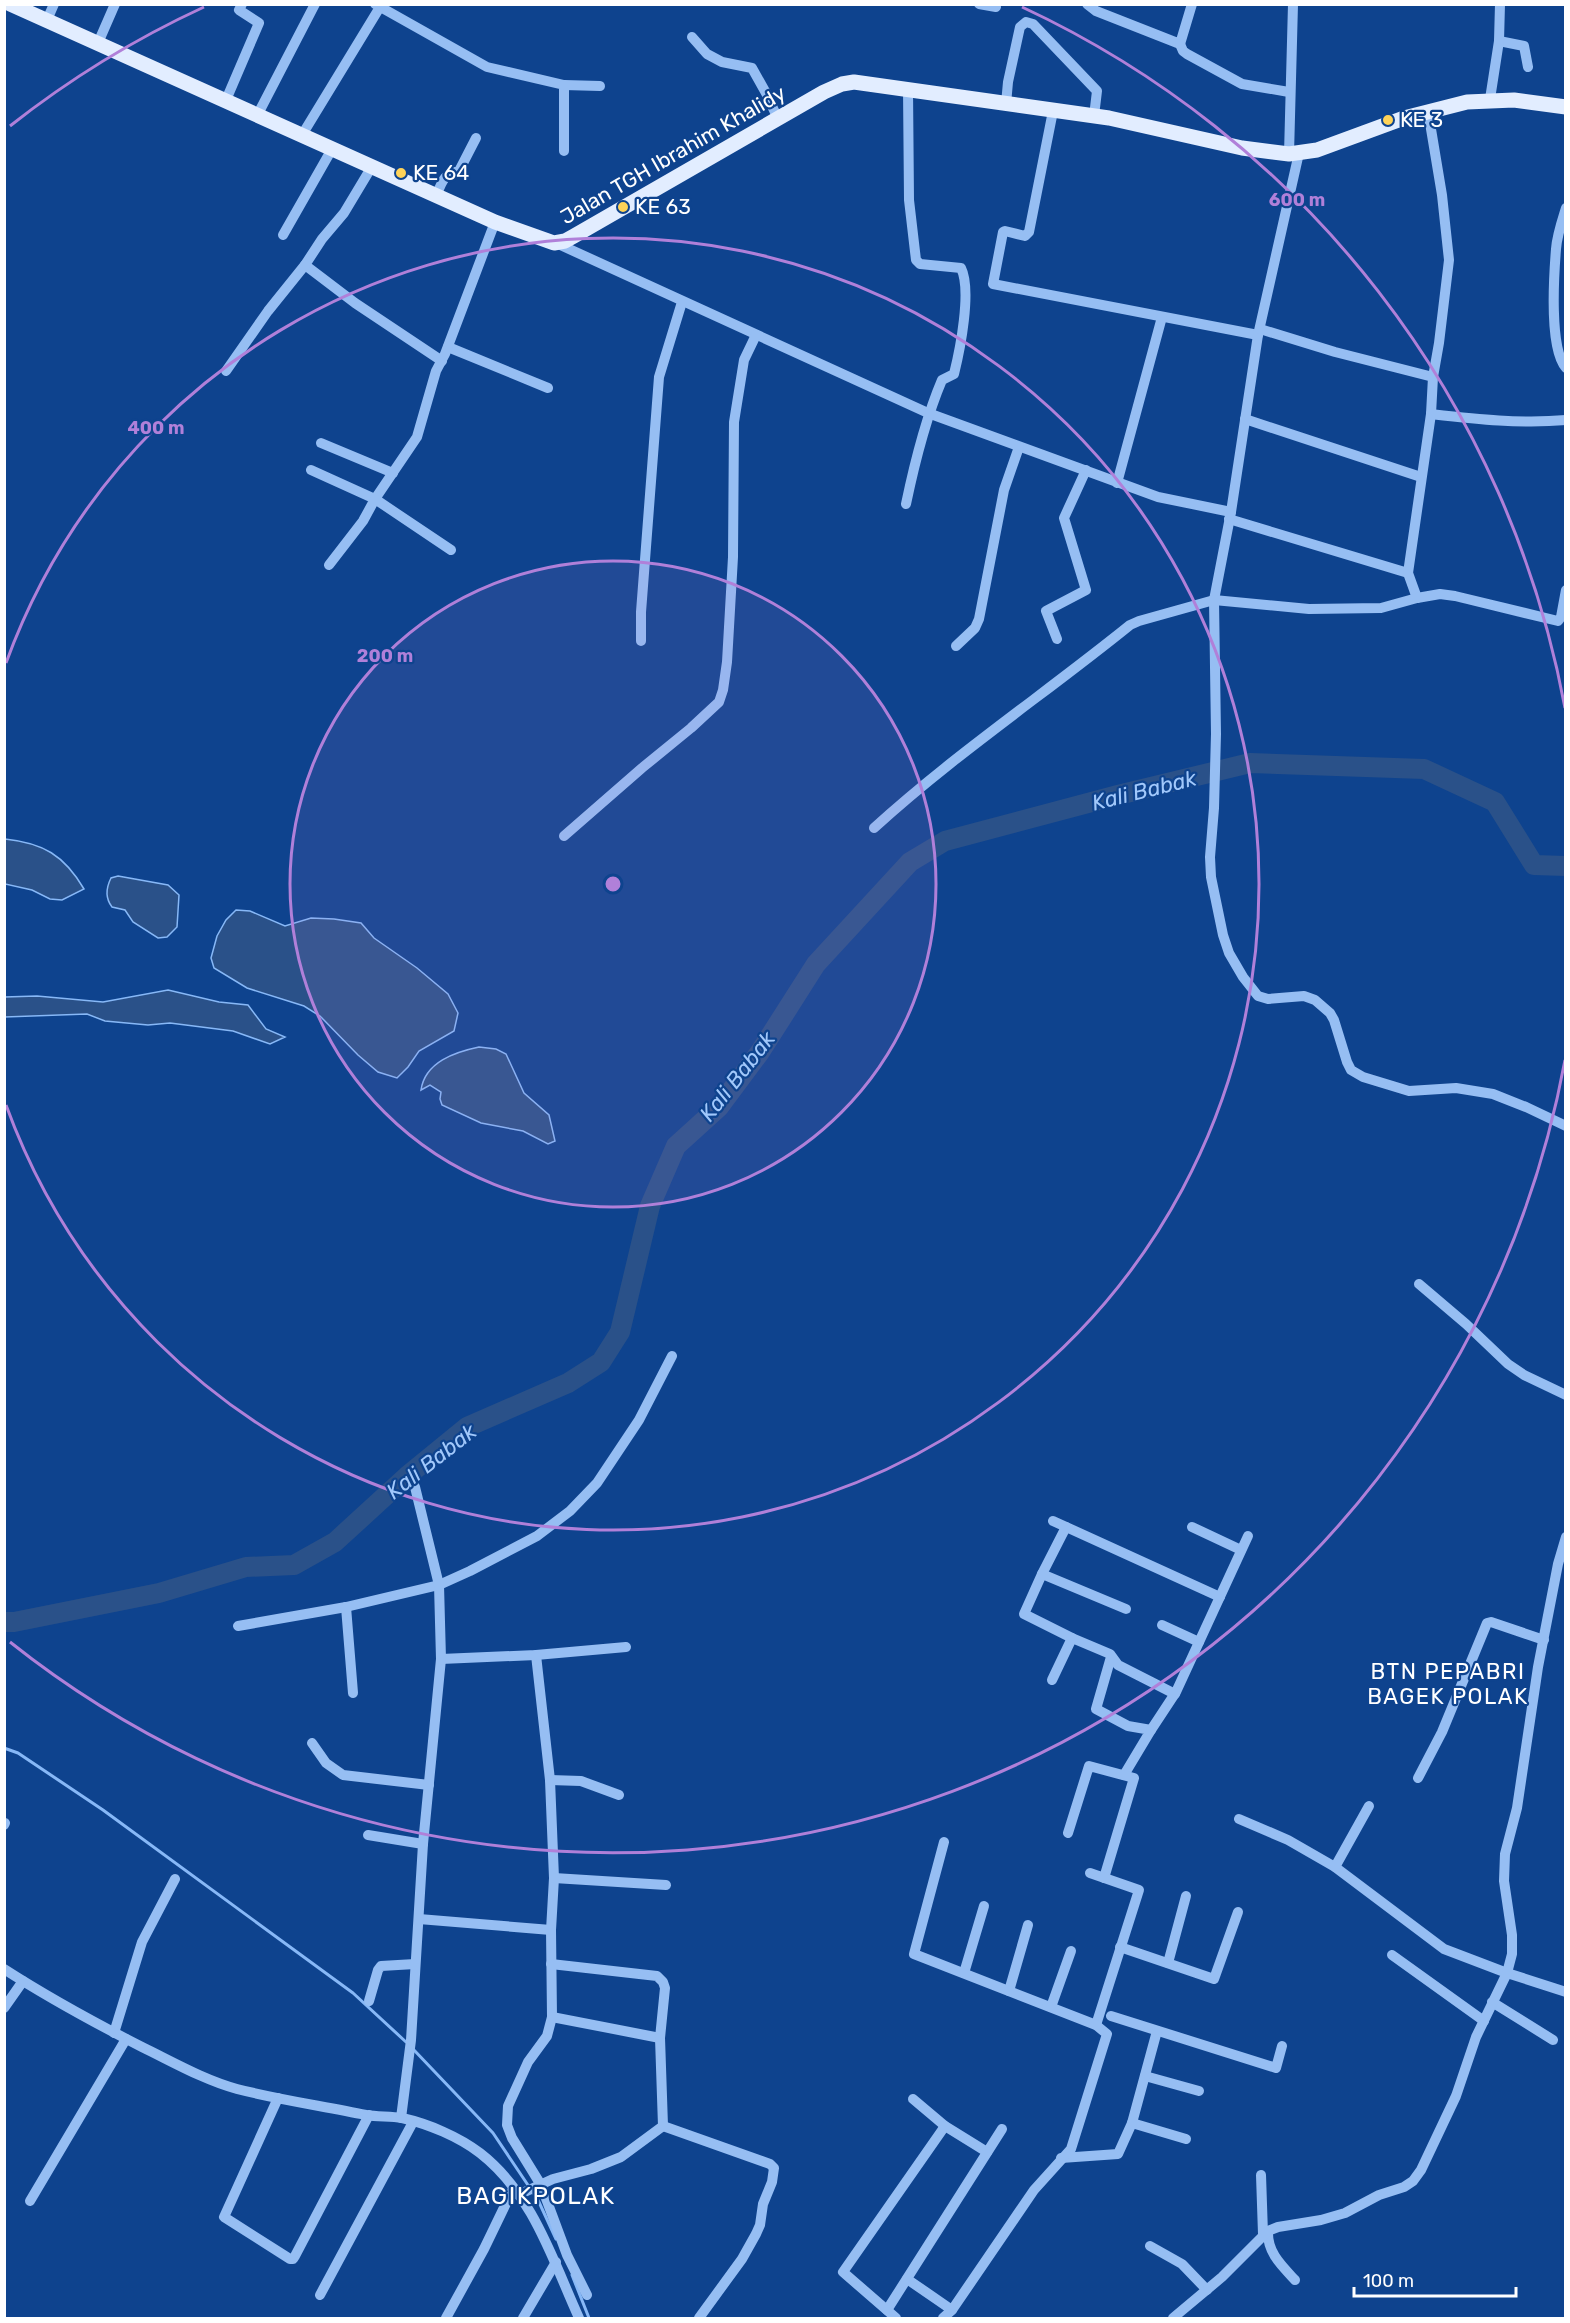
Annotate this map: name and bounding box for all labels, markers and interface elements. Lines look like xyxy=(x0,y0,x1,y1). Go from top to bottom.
street label: Jalan TGH Ibrahim Khalidy xyxy=(556,80,790,229)
place label: KE 3 xyxy=(1400,107,1443,132)
marker: KE 3 xyxy=(1381,113,1395,127)
place label: KE 64 xyxy=(413,160,469,185)
marker: KE 64 xyxy=(394,166,408,180)
text: 600 m xyxy=(1269,189,1325,211)
place label: KE 63 xyxy=(635,194,691,219)
marker: KE 63 xyxy=(616,200,630,214)
text: 400 m xyxy=(127,417,185,439)
text: 200 m xyxy=(357,645,413,667)
water label: Kali Babak xyxy=(1089,764,1200,817)
centre of rings xyxy=(603,874,623,894)
water label: Kali Babak xyxy=(694,1025,781,1127)
water label: Kali Babak xyxy=(381,1417,482,1505)
district label: BTN PEPABRI BAGEK POLAK xyxy=(1367,1658,1529,1710)
district label: BAGIKPOLAK xyxy=(456,2182,616,2210)
scale bar xyxy=(1354,2260,1516,2298)
text: 100 m xyxy=(1363,2270,1414,2292)

